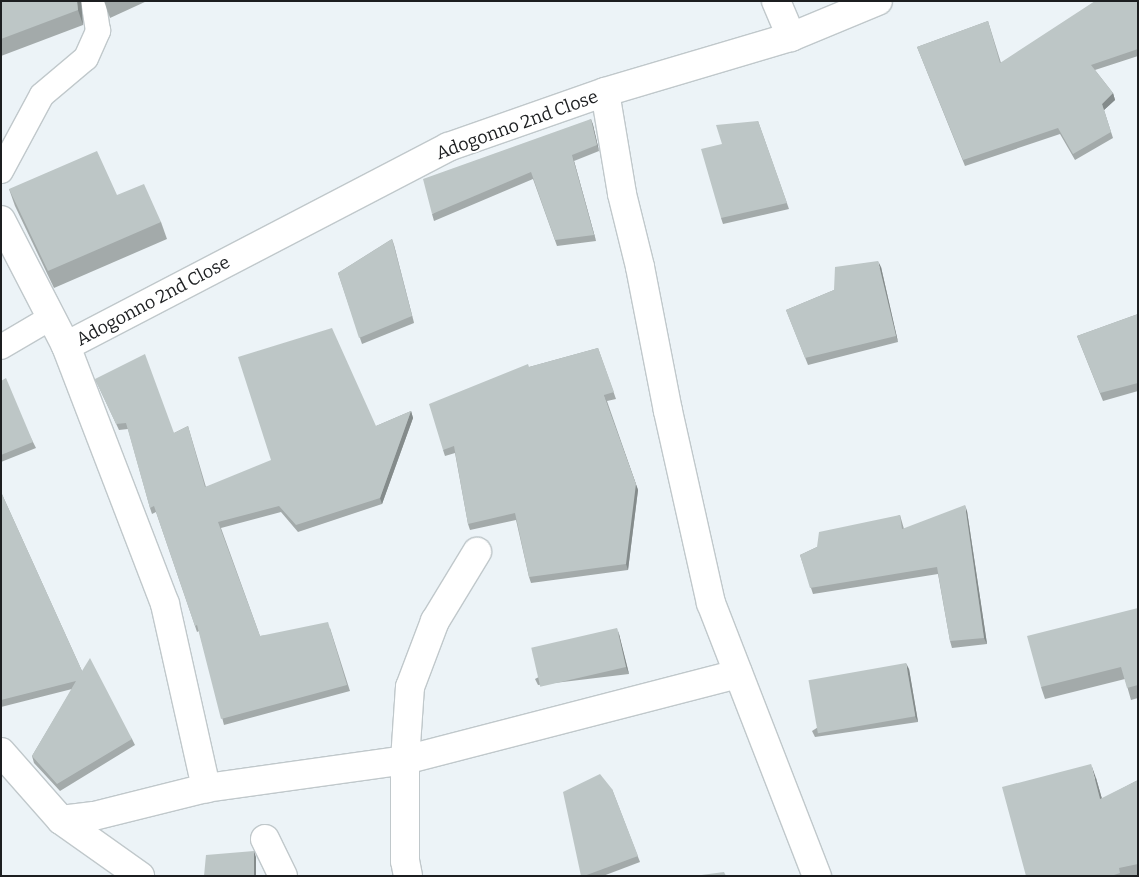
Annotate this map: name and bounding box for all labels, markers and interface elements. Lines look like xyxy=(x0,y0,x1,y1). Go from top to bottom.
street label: Adogonno 2nd Close xyxy=(433,86,601,164)
street label: Adogonno 2nd Close xyxy=(72,251,234,351)

